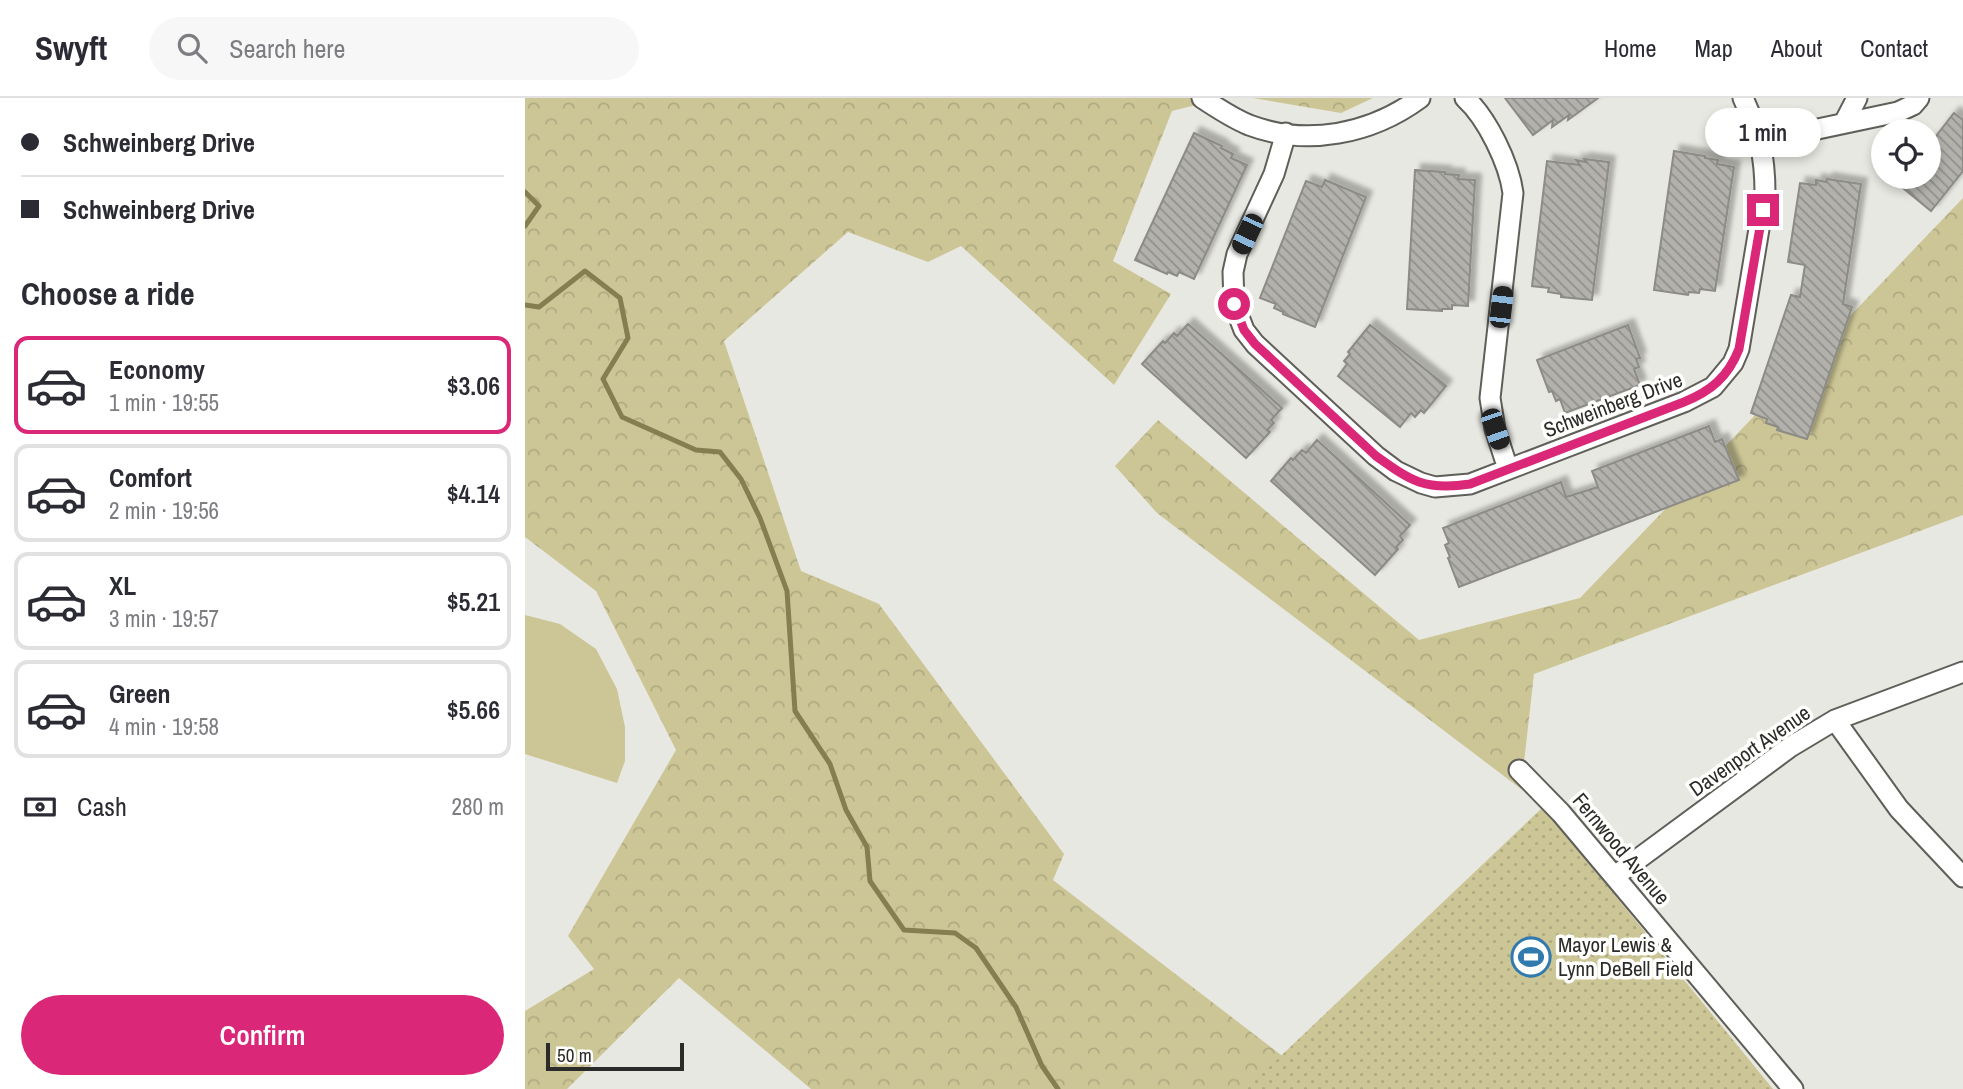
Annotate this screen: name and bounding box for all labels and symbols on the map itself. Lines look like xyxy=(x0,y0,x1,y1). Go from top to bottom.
callout: 1 min xyxy=(1705,108,1821,158)
route end xyxy=(1747,194,1779,226)
car xyxy=(1229,211,1266,257)
car xyxy=(1489,285,1514,329)
route start xyxy=(1218,288,1250,320)
street label: Schweinberg Drive xyxy=(1539,365,1686,444)
car xyxy=(1479,406,1512,452)
street label: Davenport Avenue xyxy=(1683,698,1816,803)
street label: Fernwood Avenue xyxy=(1566,787,1677,911)
place label: Mayor Lewis & Lynn DeBell Field xyxy=(1558,930,1693,983)
sports icon: Mayor Lewis & Lynn DeBell Field xyxy=(1510,936,1552,978)
scale bar xyxy=(546,1040,684,1072)

